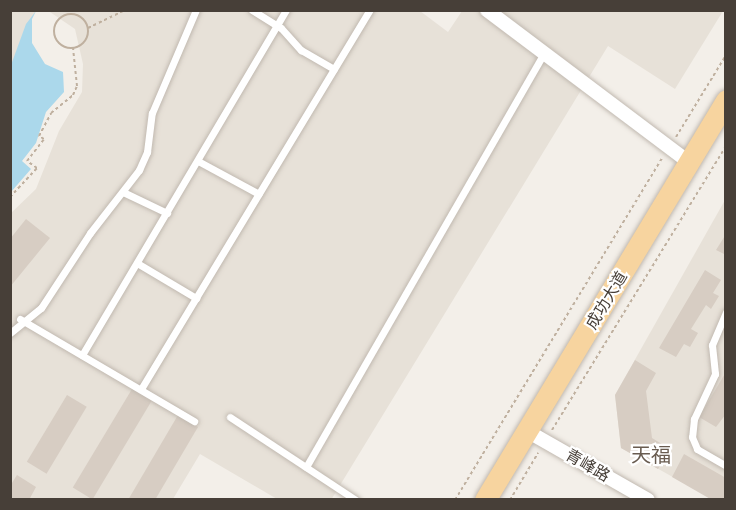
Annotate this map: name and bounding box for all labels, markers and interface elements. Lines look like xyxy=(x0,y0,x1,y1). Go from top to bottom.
street label: 成功大道 xyxy=(581,268,631,332)
district label: 天福 xyxy=(631,442,671,466)
street label: 青峰路 xyxy=(562,445,614,485)

